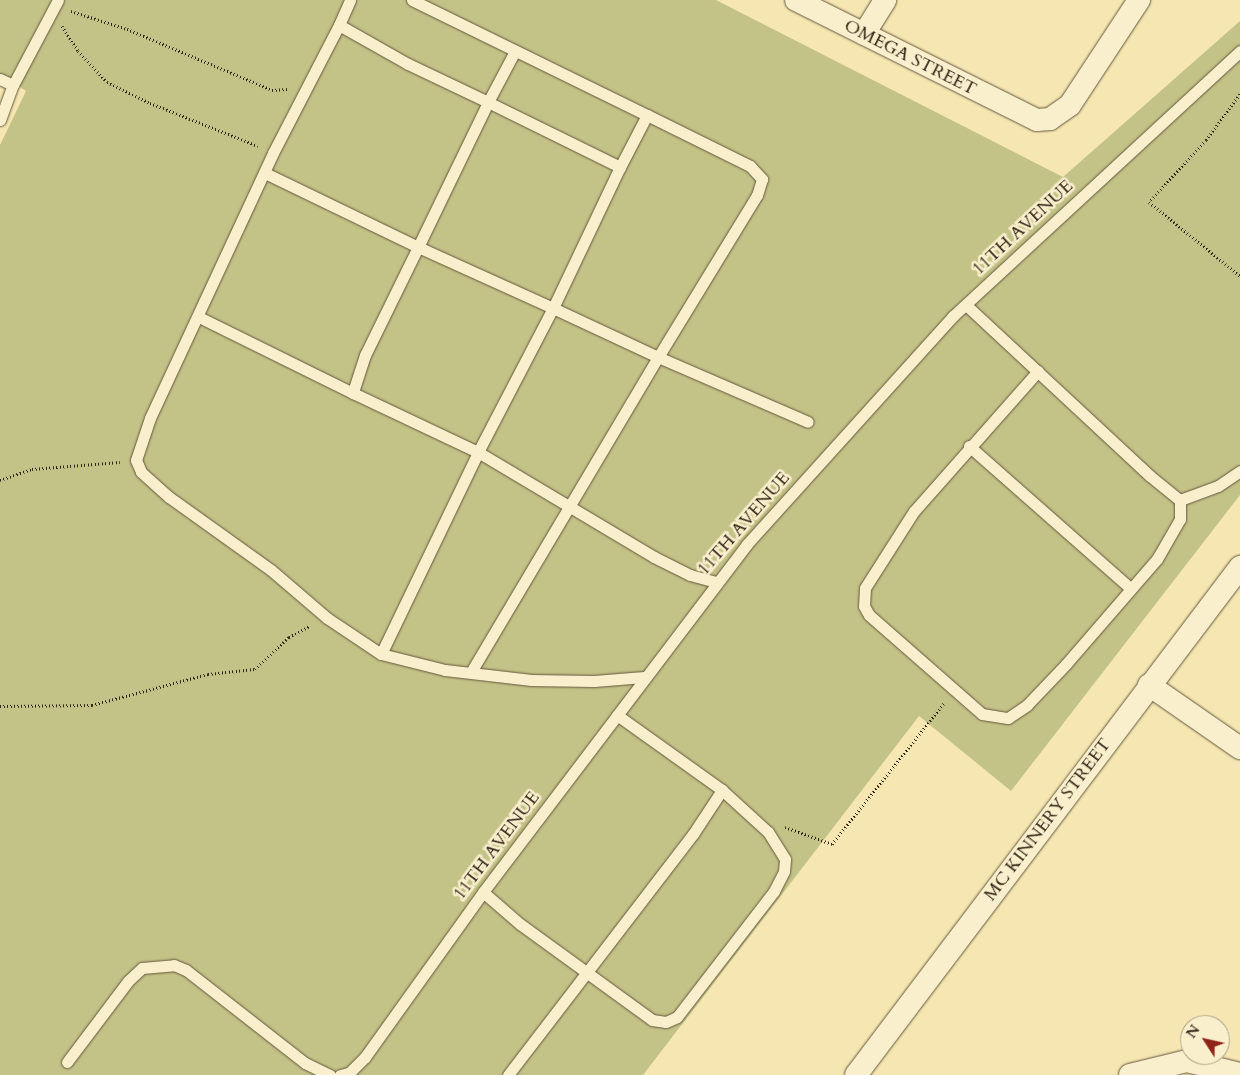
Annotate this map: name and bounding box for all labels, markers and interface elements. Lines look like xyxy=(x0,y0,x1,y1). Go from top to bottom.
street label: OMEGA STREET xyxy=(840,15,980,101)
street label: 11TH AVENUE xyxy=(968,176,1078,280)
street label: 11TH AVENUE xyxy=(693,468,795,580)
street label: MC KINNERY STREET xyxy=(980,735,1116,905)
street label: 11TH AVENUE xyxy=(449,788,545,904)
north arrow xyxy=(1180,1015,1230,1065)
text: N xyxy=(1182,1021,1204,1042)

